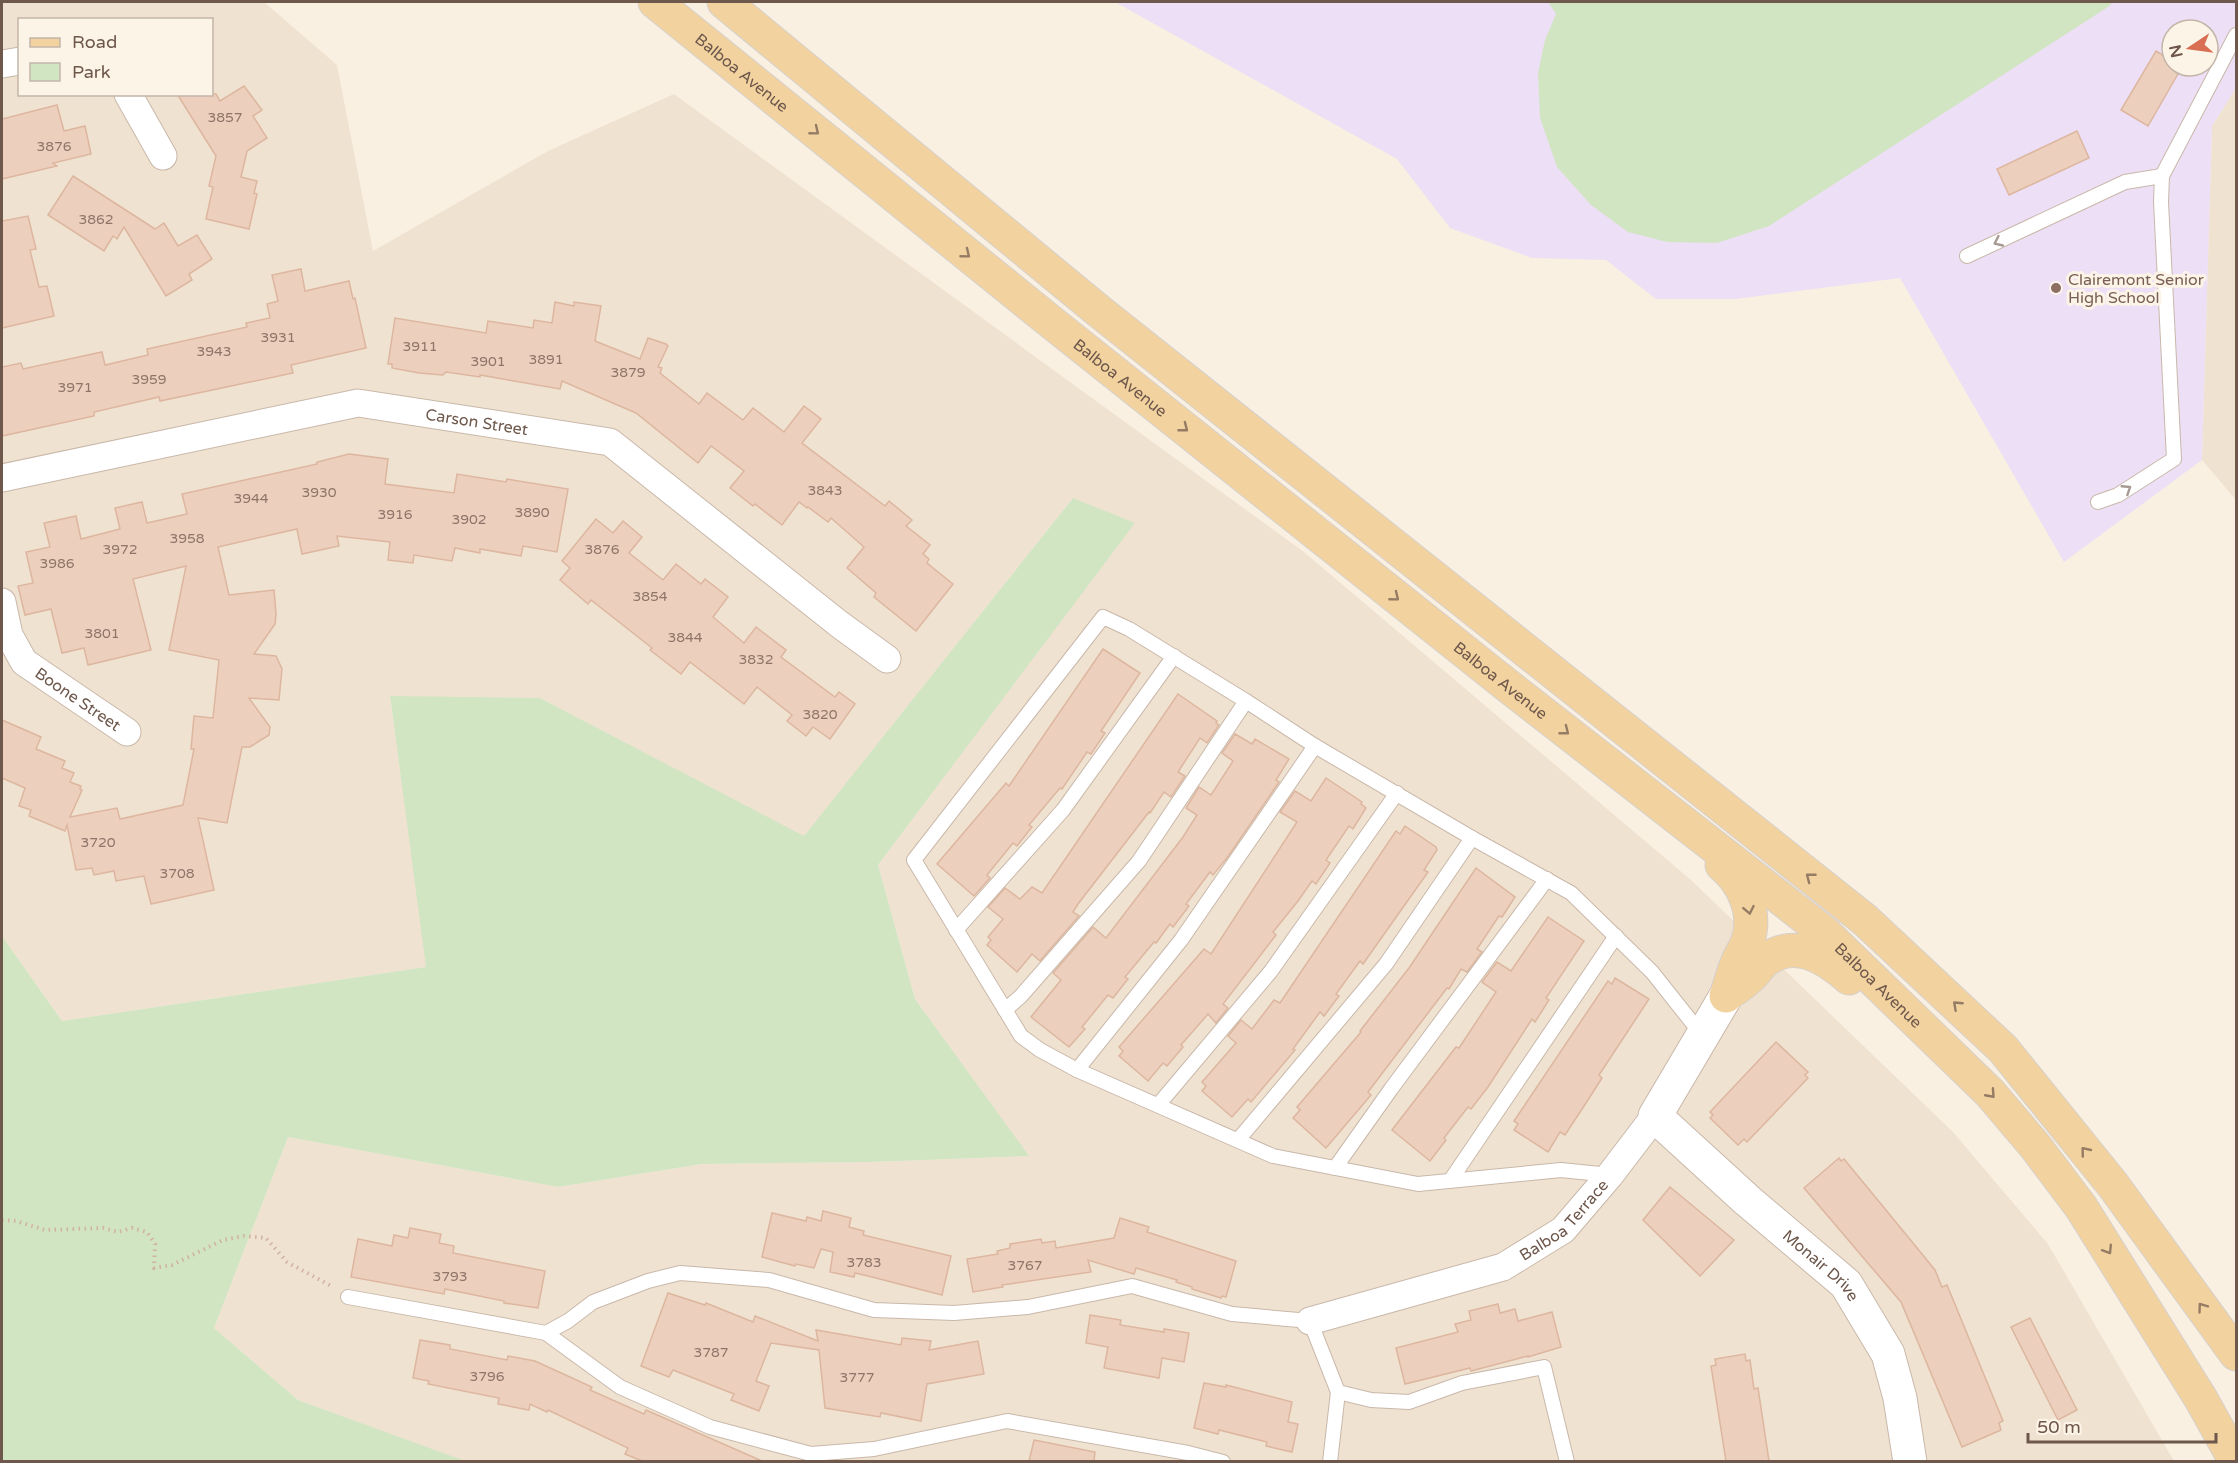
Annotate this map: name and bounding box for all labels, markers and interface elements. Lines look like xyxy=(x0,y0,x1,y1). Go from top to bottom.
legend xyxy=(18,18,213,96)
north arrow xyxy=(2160,18,2220,78)
street label: Balboa Avenue xyxy=(691,29,792,117)
text: Road xyxy=(72,31,117,53)
text: N xyxy=(2165,43,2188,60)
text: Park xyxy=(72,61,111,83)
house number: 3857 xyxy=(207,109,243,126)
one-way arrow xyxy=(808,124,819,135)
house number: 3876 xyxy=(36,138,72,155)
house number: 3862 xyxy=(78,211,114,228)
one-way arrow xyxy=(1994,234,2005,246)
one-way arrow xyxy=(960,247,971,258)
place label: Clairemont Senior High School xyxy=(2068,270,2205,308)
marker: Clairemont Senior High School xyxy=(2049,281,2063,295)
house number: 3931 xyxy=(260,329,296,346)
street label: Balboa Avenue xyxy=(1069,335,1171,422)
house number: 3911 xyxy=(402,338,438,355)
house number: 3943 xyxy=(196,343,232,360)
house number: 3891 xyxy=(528,351,564,368)
house number: 3901 xyxy=(470,353,506,370)
house number: 3879 xyxy=(610,364,646,381)
house number: 3959 xyxy=(131,371,167,388)
house number: 3971 xyxy=(57,379,93,396)
street label: Carson Street xyxy=(424,405,529,440)
one-way arrow xyxy=(1177,421,1188,432)
house number: 3843 xyxy=(807,482,843,499)
house number: 3930 xyxy=(301,484,337,501)
one-way arrow xyxy=(2120,485,2131,496)
house number: 3944 xyxy=(233,490,269,507)
house number: 3890 xyxy=(514,504,550,521)
house number: 3916 xyxy=(377,506,413,523)
house number: 3902 xyxy=(451,511,487,528)
house number: 3958 xyxy=(169,530,205,547)
house number: 3972 xyxy=(102,541,138,558)
house number: 3876 xyxy=(584,541,620,558)
house number: 3986 xyxy=(39,555,75,572)
house number: 3854 xyxy=(632,588,668,605)
one-way arrow xyxy=(1389,589,1400,600)
house number: 3801 xyxy=(84,625,120,642)
house number: 3844 xyxy=(667,629,703,646)
street label: Balboa Avenue xyxy=(1449,637,1551,724)
house number: 3832 xyxy=(738,651,774,668)
street label: Boone Street xyxy=(31,663,124,736)
house number: 3820 xyxy=(802,706,838,723)
one-way arrow xyxy=(1558,723,1569,734)
house number: 3720 xyxy=(80,834,116,851)
house number: 3708 xyxy=(159,865,195,882)
one-way arrow xyxy=(1806,873,1817,884)
one-way arrow xyxy=(1742,905,1755,915)
street label: Balboa Avenue xyxy=(1830,939,1926,1033)
one-way arrow xyxy=(1953,1001,1963,1012)
one-way arrow xyxy=(1984,1088,1995,1098)
one-way arrow xyxy=(2082,1147,2093,1158)
street label: Balboa Terrace xyxy=(1516,1176,1613,1265)
street label: Monair Drive xyxy=(1778,1226,1863,1305)
one-way arrow xyxy=(2100,1244,2112,1254)
house number: 3783 xyxy=(846,1254,882,1271)
house number: 3767 xyxy=(1007,1257,1043,1274)
house number: 3793 xyxy=(432,1268,468,1285)
one-way arrow xyxy=(2198,1303,2209,1314)
house number: 3787 xyxy=(693,1344,729,1361)
house number: 3796 xyxy=(469,1368,505,1385)
house number: 3777 xyxy=(839,1369,875,1386)
scale bar xyxy=(2028,1406,2216,1444)
text: 50 m xyxy=(2037,1416,2081,1438)

